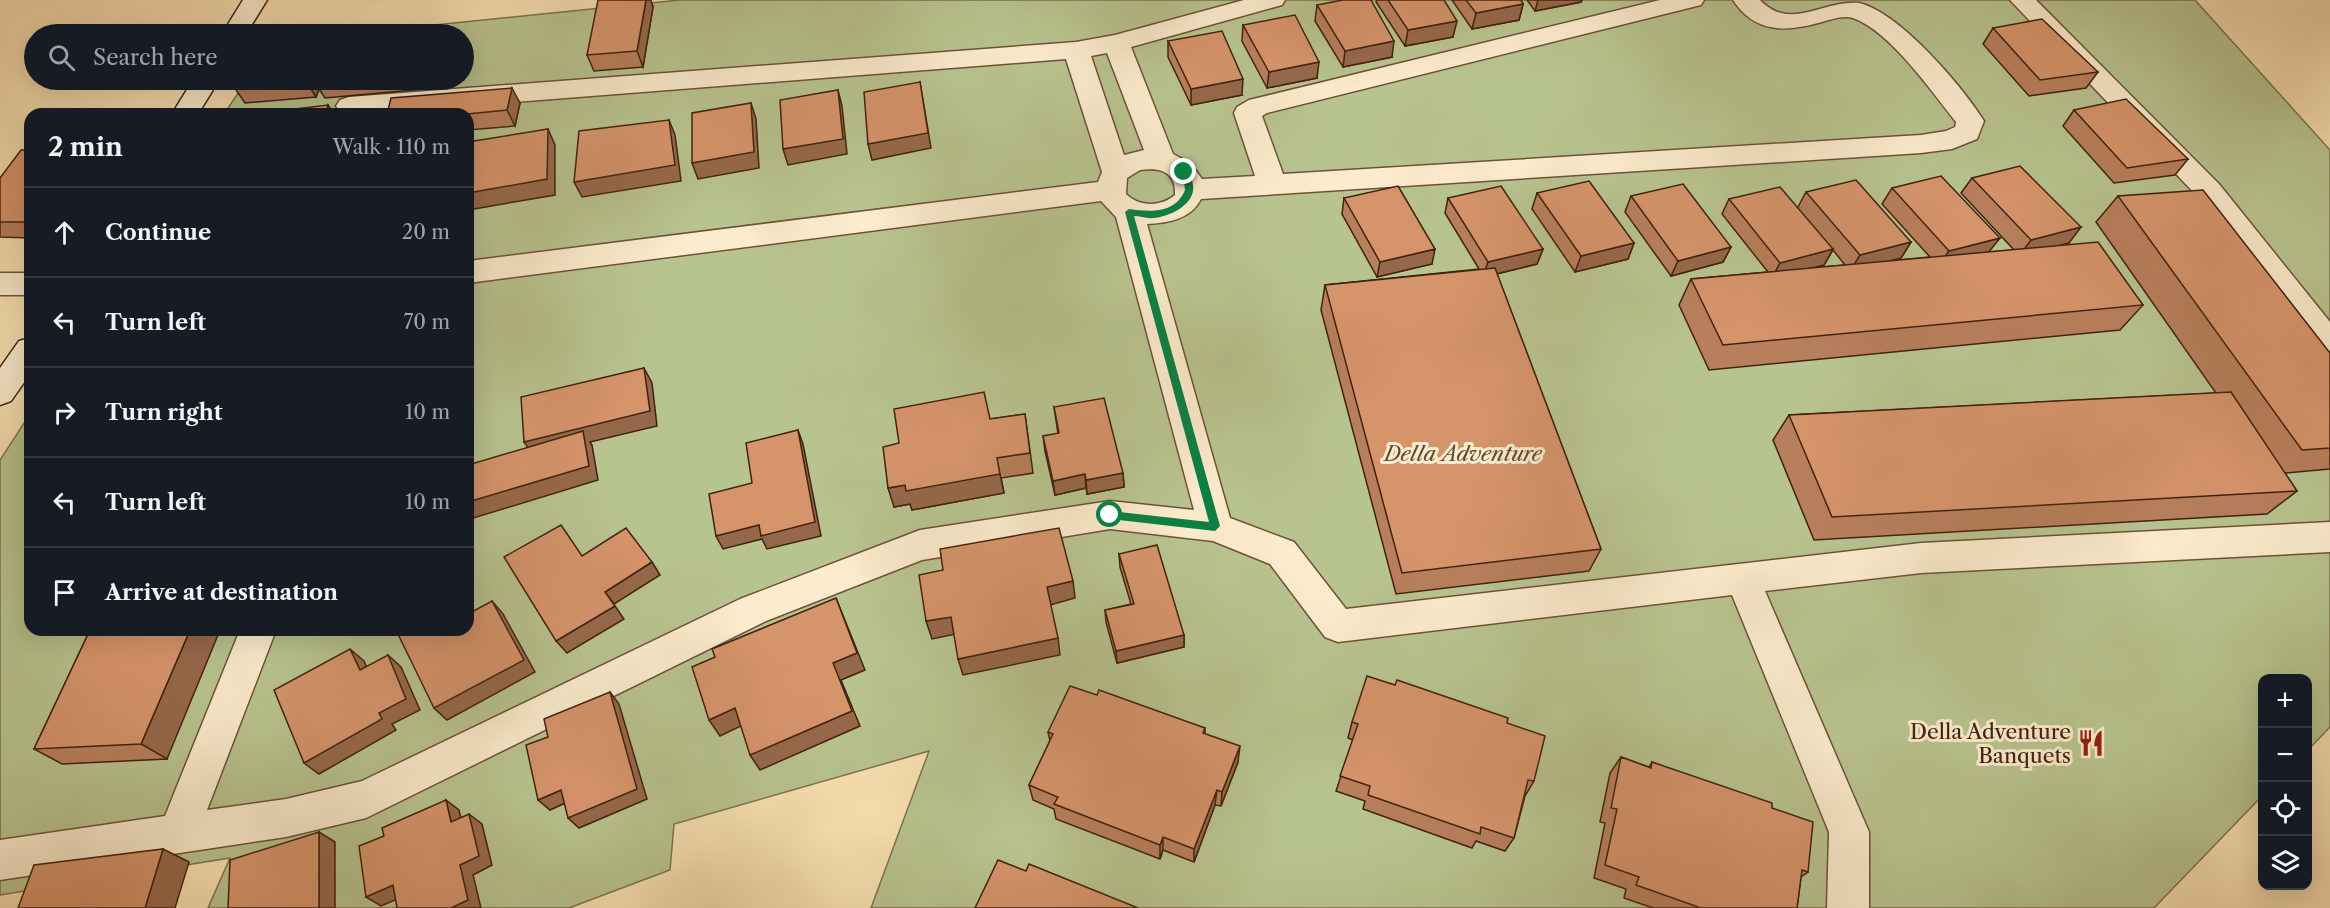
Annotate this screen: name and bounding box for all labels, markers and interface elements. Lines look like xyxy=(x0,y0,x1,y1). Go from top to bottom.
search box xyxy=(24,24,474,90)
icon: search xyxy=(45,41,78,74)
text: Search here xyxy=(93,44,218,71)
text: 2 min xyxy=(48,131,123,163)
text: Walk · 110 m xyxy=(333,135,450,159)
route end xyxy=(1170,158,1196,184)
icon: ahead xyxy=(48,216,81,249)
text: Continue xyxy=(105,219,211,246)
text: 20 m xyxy=(402,220,450,244)
icon: left xyxy=(48,306,81,339)
text: Turn left xyxy=(105,309,206,336)
text: 70 m xyxy=(404,310,450,334)
icon: right xyxy=(48,396,81,429)
text: Turn right xyxy=(105,399,223,426)
text: 10 m xyxy=(405,400,450,424)
park label: Della Adventure xyxy=(1382,441,1543,466)
icon: left xyxy=(48,486,81,519)
text: Turn left xyxy=(105,489,206,516)
text: 10 m xyxy=(405,490,450,514)
route start xyxy=(1096,501,1122,527)
icon: arrive xyxy=(48,576,81,609)
text: Arrive at destination xyxy=(105,579,338,606)
map controls xyxy=(2258,674,2312,890)
button: + xyxy=(2258,674,2312,728)
place label: Della Adventure Banquets xyxy=(1910,719,2071,768)
restaurant icon: Della Adventure Banquets xyxy=(2076,728,2106,758)
button: − xyxy=(2258,728,2312,782)
button: locate xyxy=(2258,782,2312,836)
button: layers xyxy=(2258,836,2312,890)

